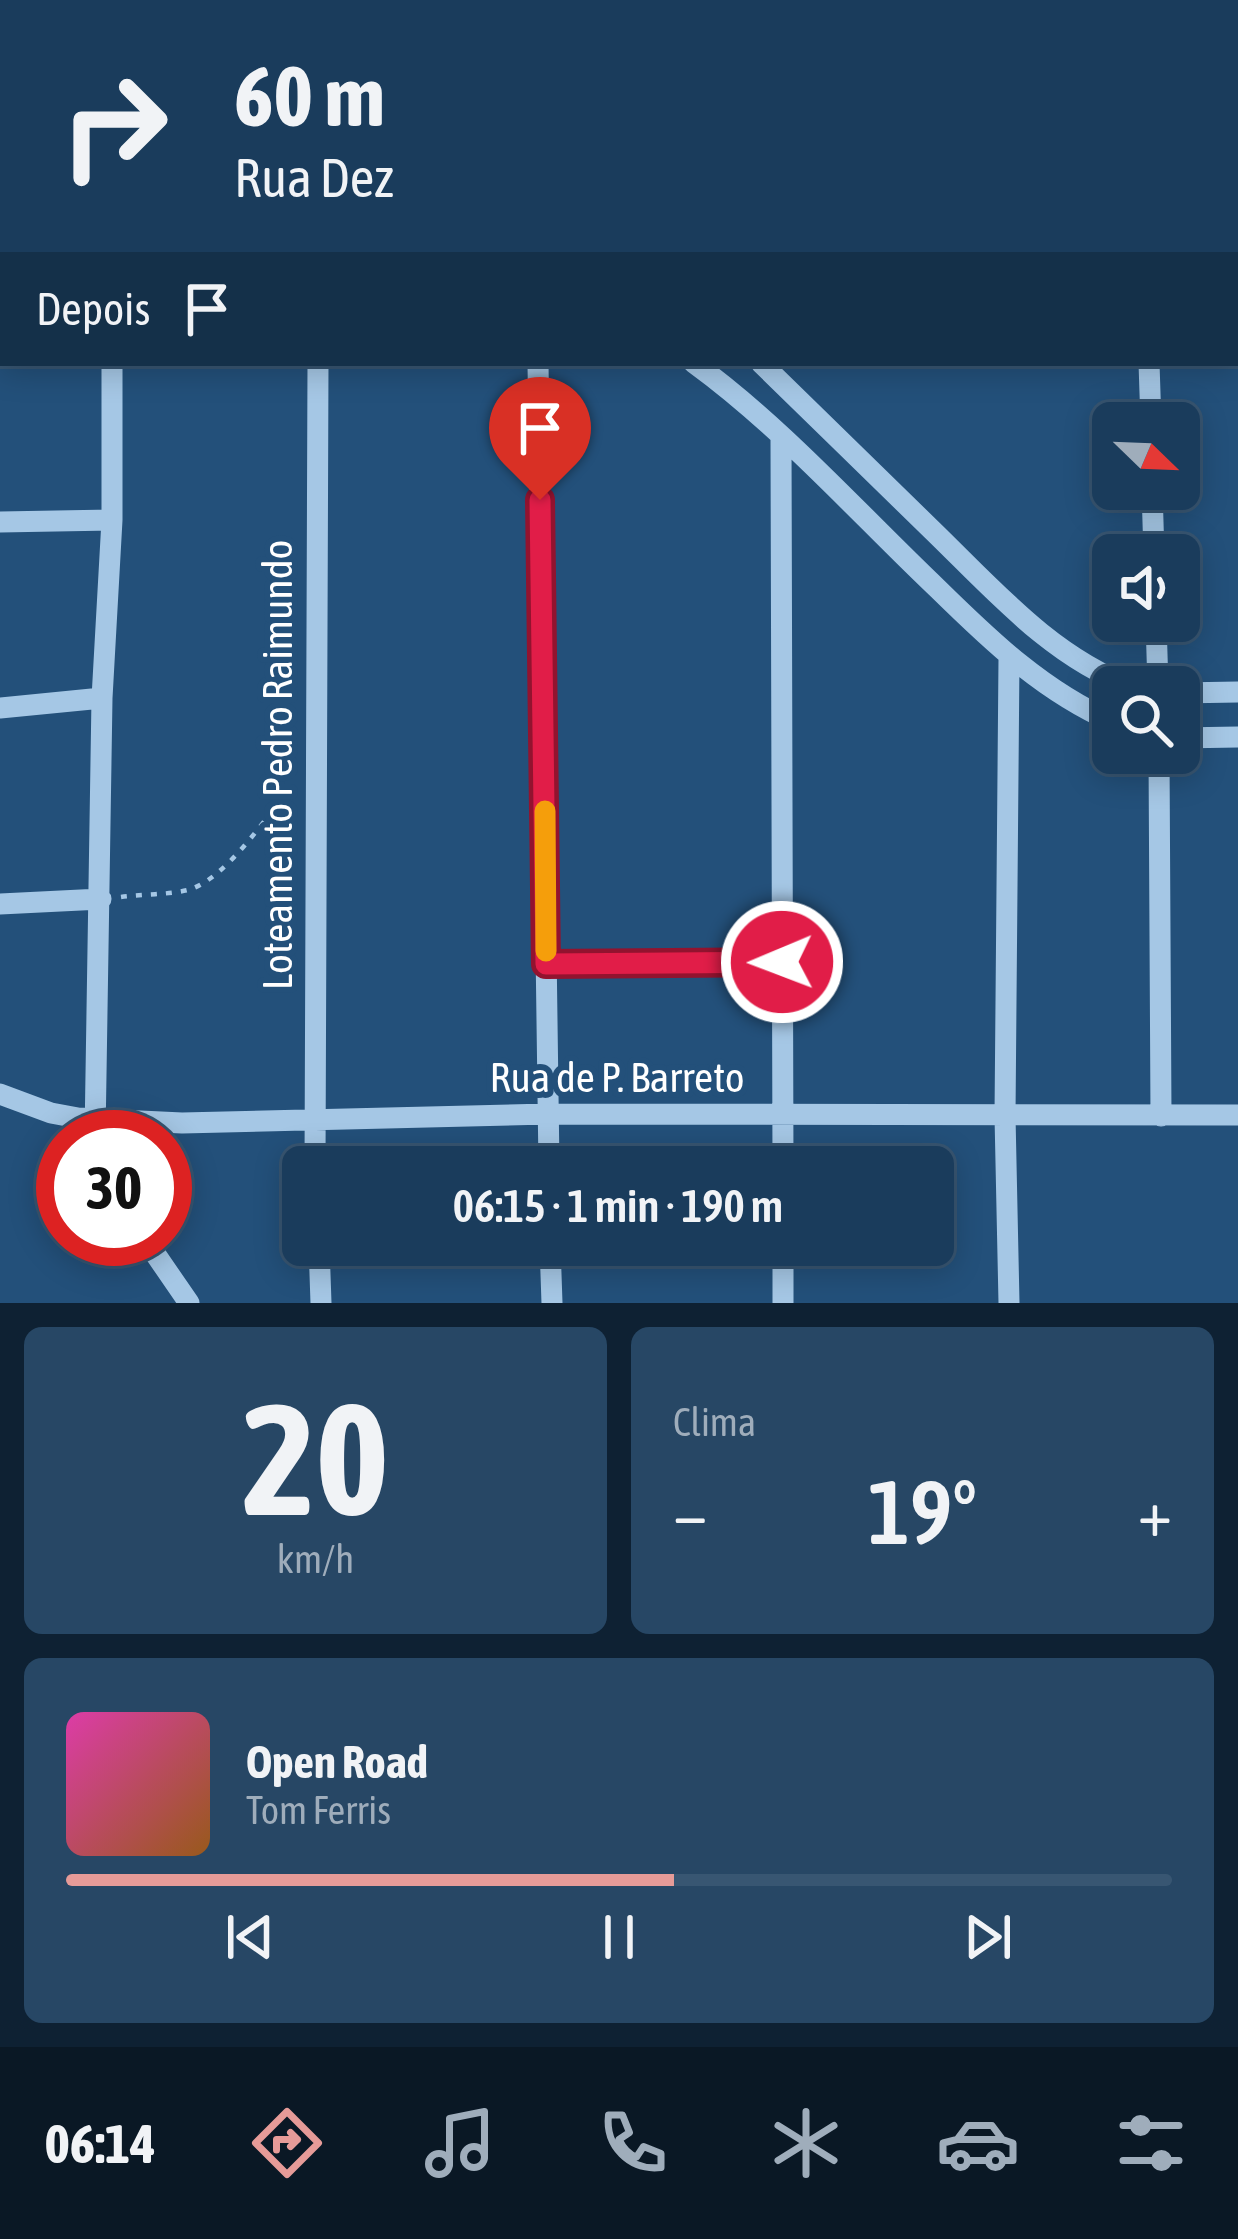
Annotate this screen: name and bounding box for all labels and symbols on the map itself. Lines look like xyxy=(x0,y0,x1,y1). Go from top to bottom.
pin xyxy=(489,377,591,500)
north arrow xyxy=(1092,402,1200,510)
street label: Loteamento Pedro Raimundo xyxy=(253,540,301,990)
position arrow xyxy=(719,899,845,1025)
street label: Rua de P. Barreto xyxy=(489,1053,745,1101)
speed limit sign: 30 xyxy=(36,1110,192,1266)

